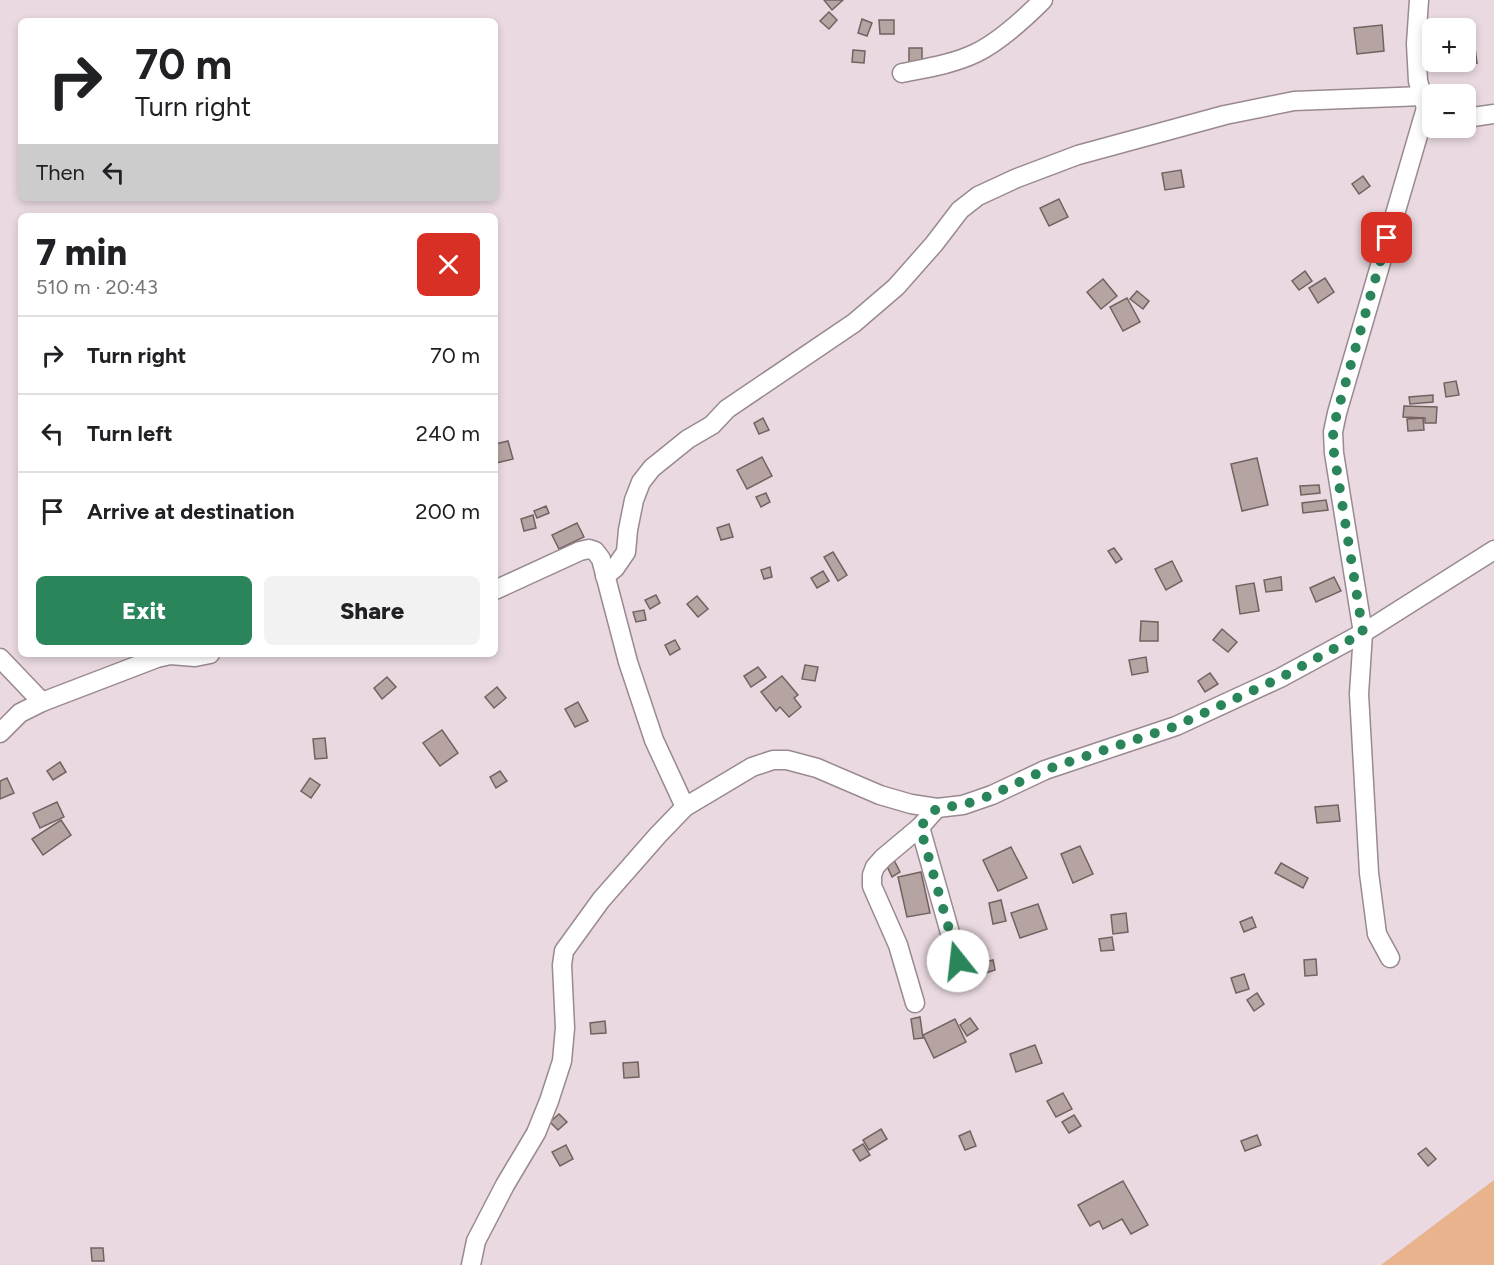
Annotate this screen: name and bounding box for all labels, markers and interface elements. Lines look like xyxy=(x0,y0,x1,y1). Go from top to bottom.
map controls xyxy=(1422,18,1476,138)
button: + xyxy=(1422,18,1476,72)
text: 70 m xyxy=(135,39,232,90)
icon: right xyxy=(36,42,114,120)
button: − xyxy=(1422,84,1476,138)
text: Turn right xyxy=(135,90,251,123)
icon: left xyxy=(97,156,130,189)
text: Then xyxy=(36,159,85,186)
pin xyxy=(1361,212,1412,263)
icon: arrive xyxy=(1370,221,1403,254)
text: 7 min xyxy=(36,231,127,274)
button: close xyxy=(417,233,480,296)
text: 510 m · 20:43 xyxy=(36,275,158,299)
icon: right xyxy=(36,339,69,372)
text: Turn right xyxy=(87,342,186,369)
text: 70 m xyxy=(430,342,480,369)
icon: left xyxy=(36,417,69,450)
text: Turn left xyxy=(87,420,173,447)
text: 240 m xyxy=(416,420,480,447)
icon: arrive xyxy=(36,495,69,528)
text: Arrive at destination xyxy=(87,498,295,525)
text: 200 m xyxy=(415,498,480,525)
button: Exit xyxy=(36,576,252,645)
button: Share xyxy=(264,576,480,645)
position arrow xyxy=(926,929,990,993)

